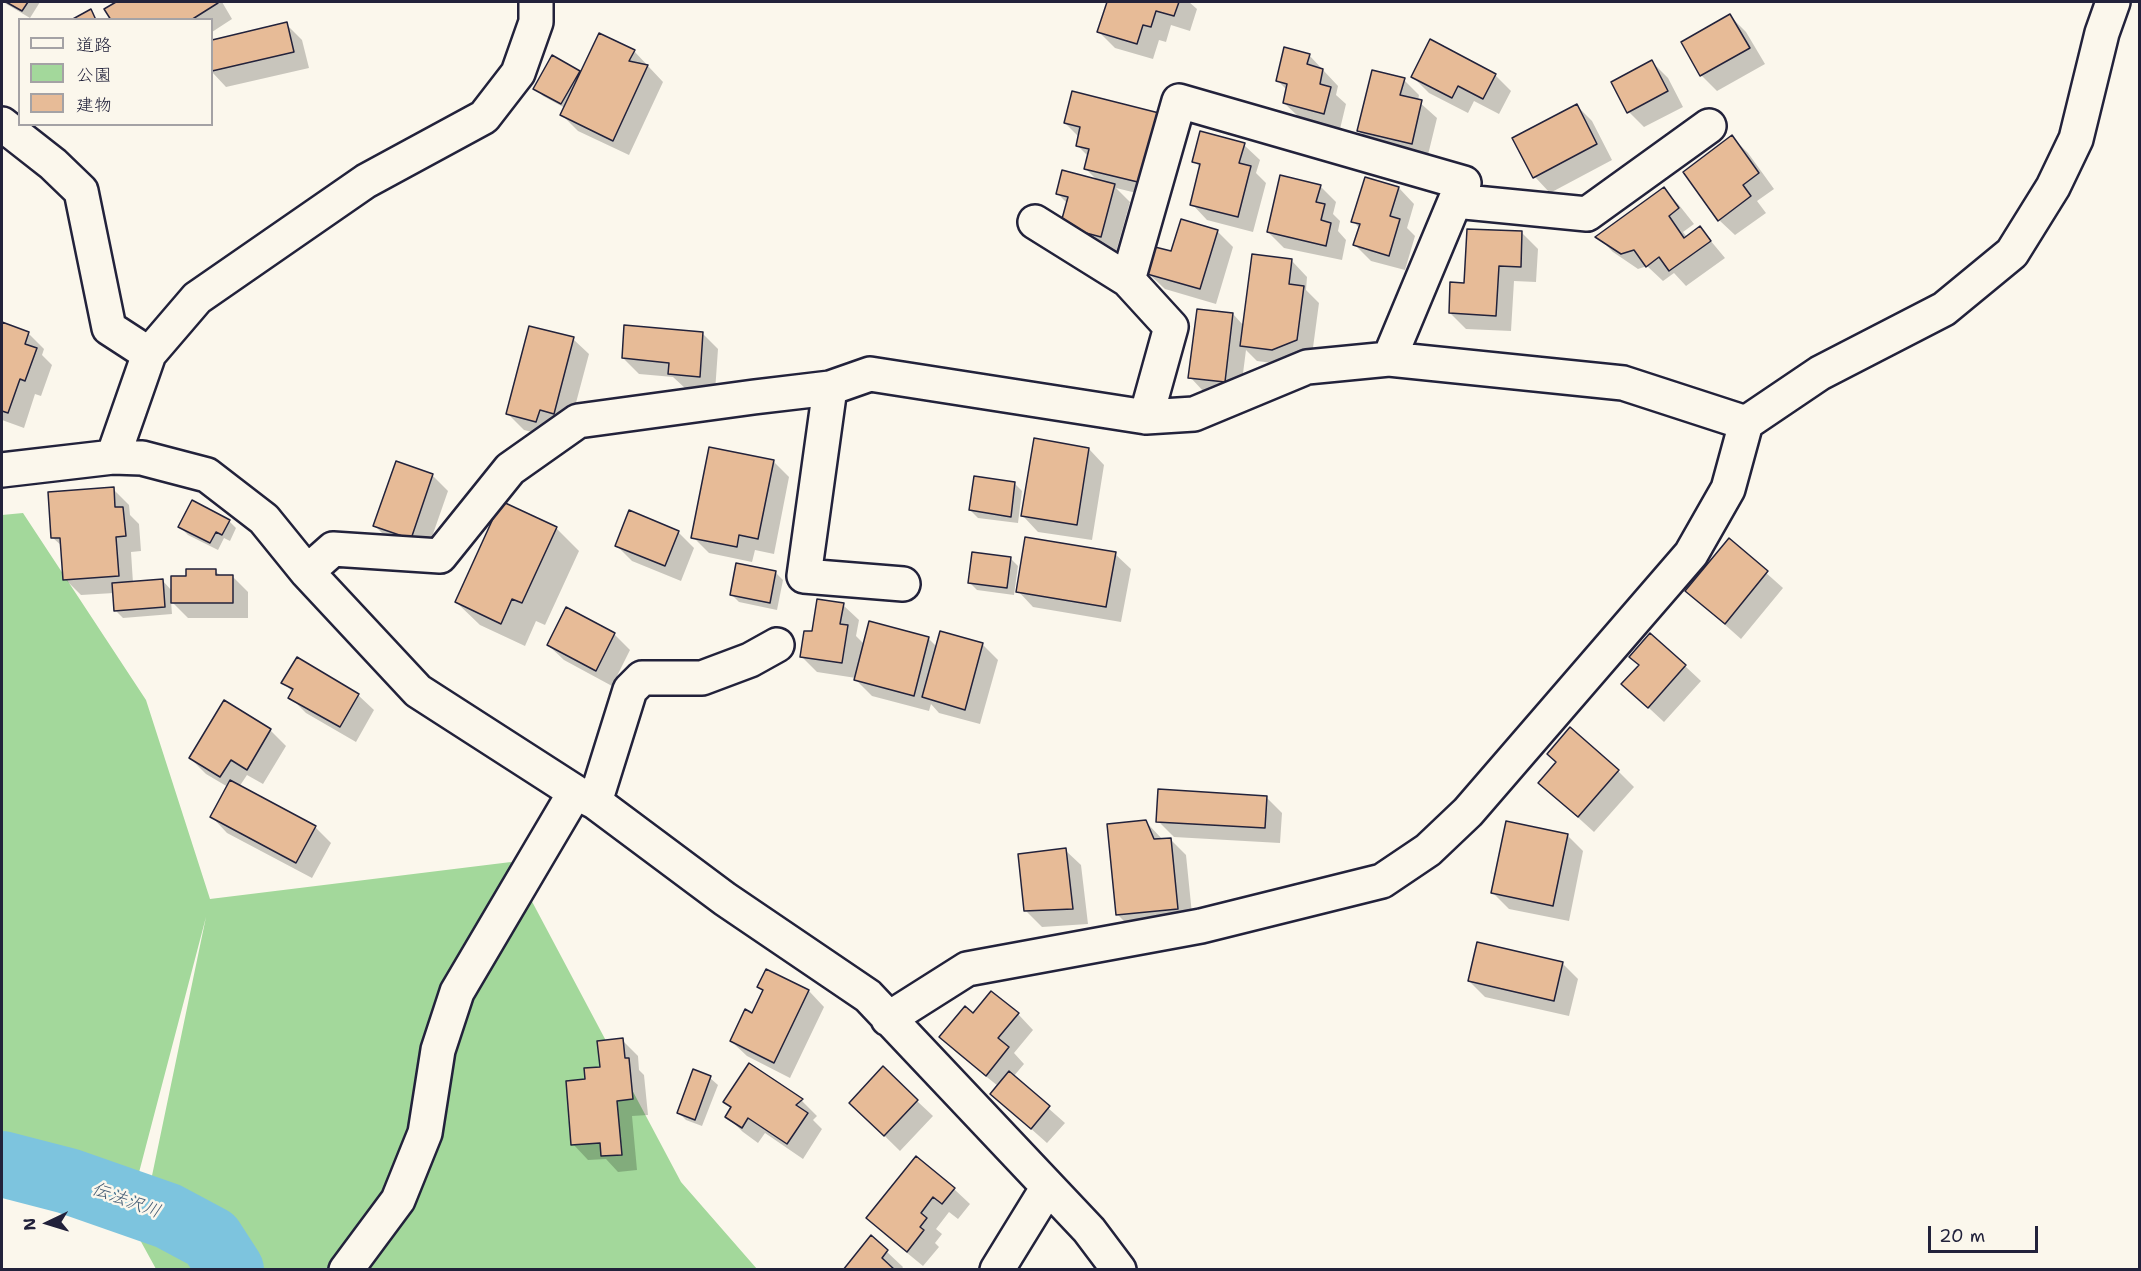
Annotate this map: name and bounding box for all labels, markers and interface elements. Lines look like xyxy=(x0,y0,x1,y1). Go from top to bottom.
legend xyxy=(18,18,213,126)
text: 道路 xyxy=(76,33,112,57)
text: 公園 xyxy=(76,63,112,87)
text: 建物 xyxy=(76,93,112,117)
water label: 伝法沢川 xyxy=(88,1179,164,1223)
north arrow xyxy=(18,1193,78,1253)
scale bar xyxy=(1931,1214,2040,1252)
text: N xyxy=(19,1217,40,1231)
text: 20 m xyxy=(1939,1224,1985,1248)

